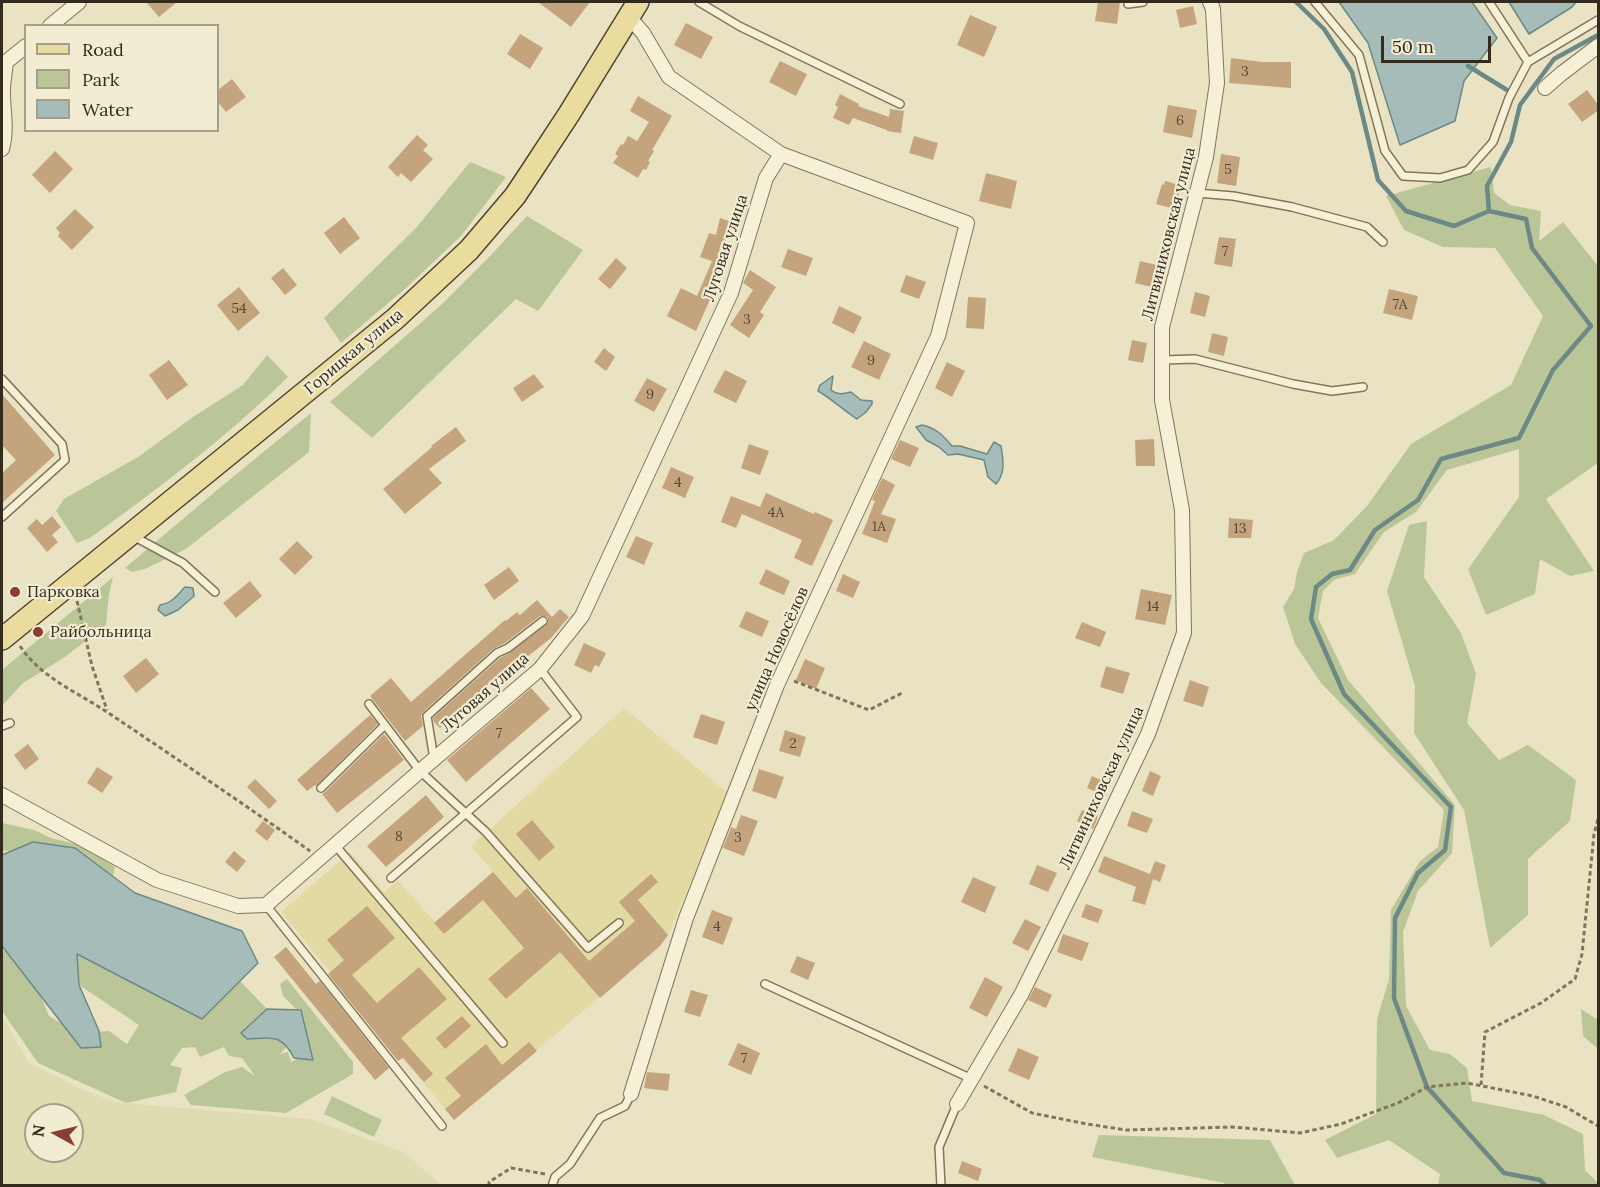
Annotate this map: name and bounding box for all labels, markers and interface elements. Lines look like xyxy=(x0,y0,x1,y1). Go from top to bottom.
legend xyxy=(24,24,219,132)
scale bar xyxy=(1384,24,1494,62)
text: 50 m xyxy=(1392,35,1434,58)
text: Road xyxy=(82,38,124,61)
house number: 3 xyxy=(1241,64,1249,80)
text: Park xyxy=(82,68,119,91)
text: Water xyxy=(82,98,133,121)
house number: 6 xyxy=(1176,113,1184,129)
street label: Литвиниховская улица xyxy=(1138,145,1200,323)
house number: 5 xyxy=(1224,162,1232,178)
street label: Луговая улица xyxy=(700,192,752,304)
house number: 7 xyxy=(1222,244,1228,260)
house number: 7А xyxy=(1393,297,1407,313)
house number: 54 xyxy=(231,301,247,317)
street label: Горицкая улица xyxy=(301,305,407,399)
house number: 3 xyxy=(743,312,751,328)
house number: 9 xyxy=(867,353,875,369)
house number: 9 xyxy=(646,387,654,403)
house number: 4 xyxy=(674,475,682,491)
house number: 4А xyxy=(768,505,784,521)
house number: 1А xyxy=(872,519,886,535)
house number: 13 xyxy=(1234,521,1246,537)
place label: Парковка xyxy=(27,582,100,602)
street label: улица Новосёлов xyxy=(741,584,813,714)
marker: Парковка xyxy=(8,585,22,599)
house number: 14 xyxy=(1147,599,1159,615)
place label: Райбольница xyxy=(50,622,152,642)
marker: Райбольница xyxy=(31,625,45,639)
street label: Луговая улица xyxy=(437,649,533,737)
street label: Литвиниховская улица xyxy=(1056,703,1148,873)
house number: 7 xyxy=(496,726,502,742)
house number: 2 xyxy=(789,736,797,752)
house number: 8 xyxy=(395,829,403,845)
house number: 3 xyxy=(734,830,742,846)
house number: 4 xyxy=(713,919,721,935)
house number: 7 xyxy=(741,1051,747,1067)
north arrow xyxy=(24,1103,84,1163)
text: N xyxy=(27,1123,49,1138)

